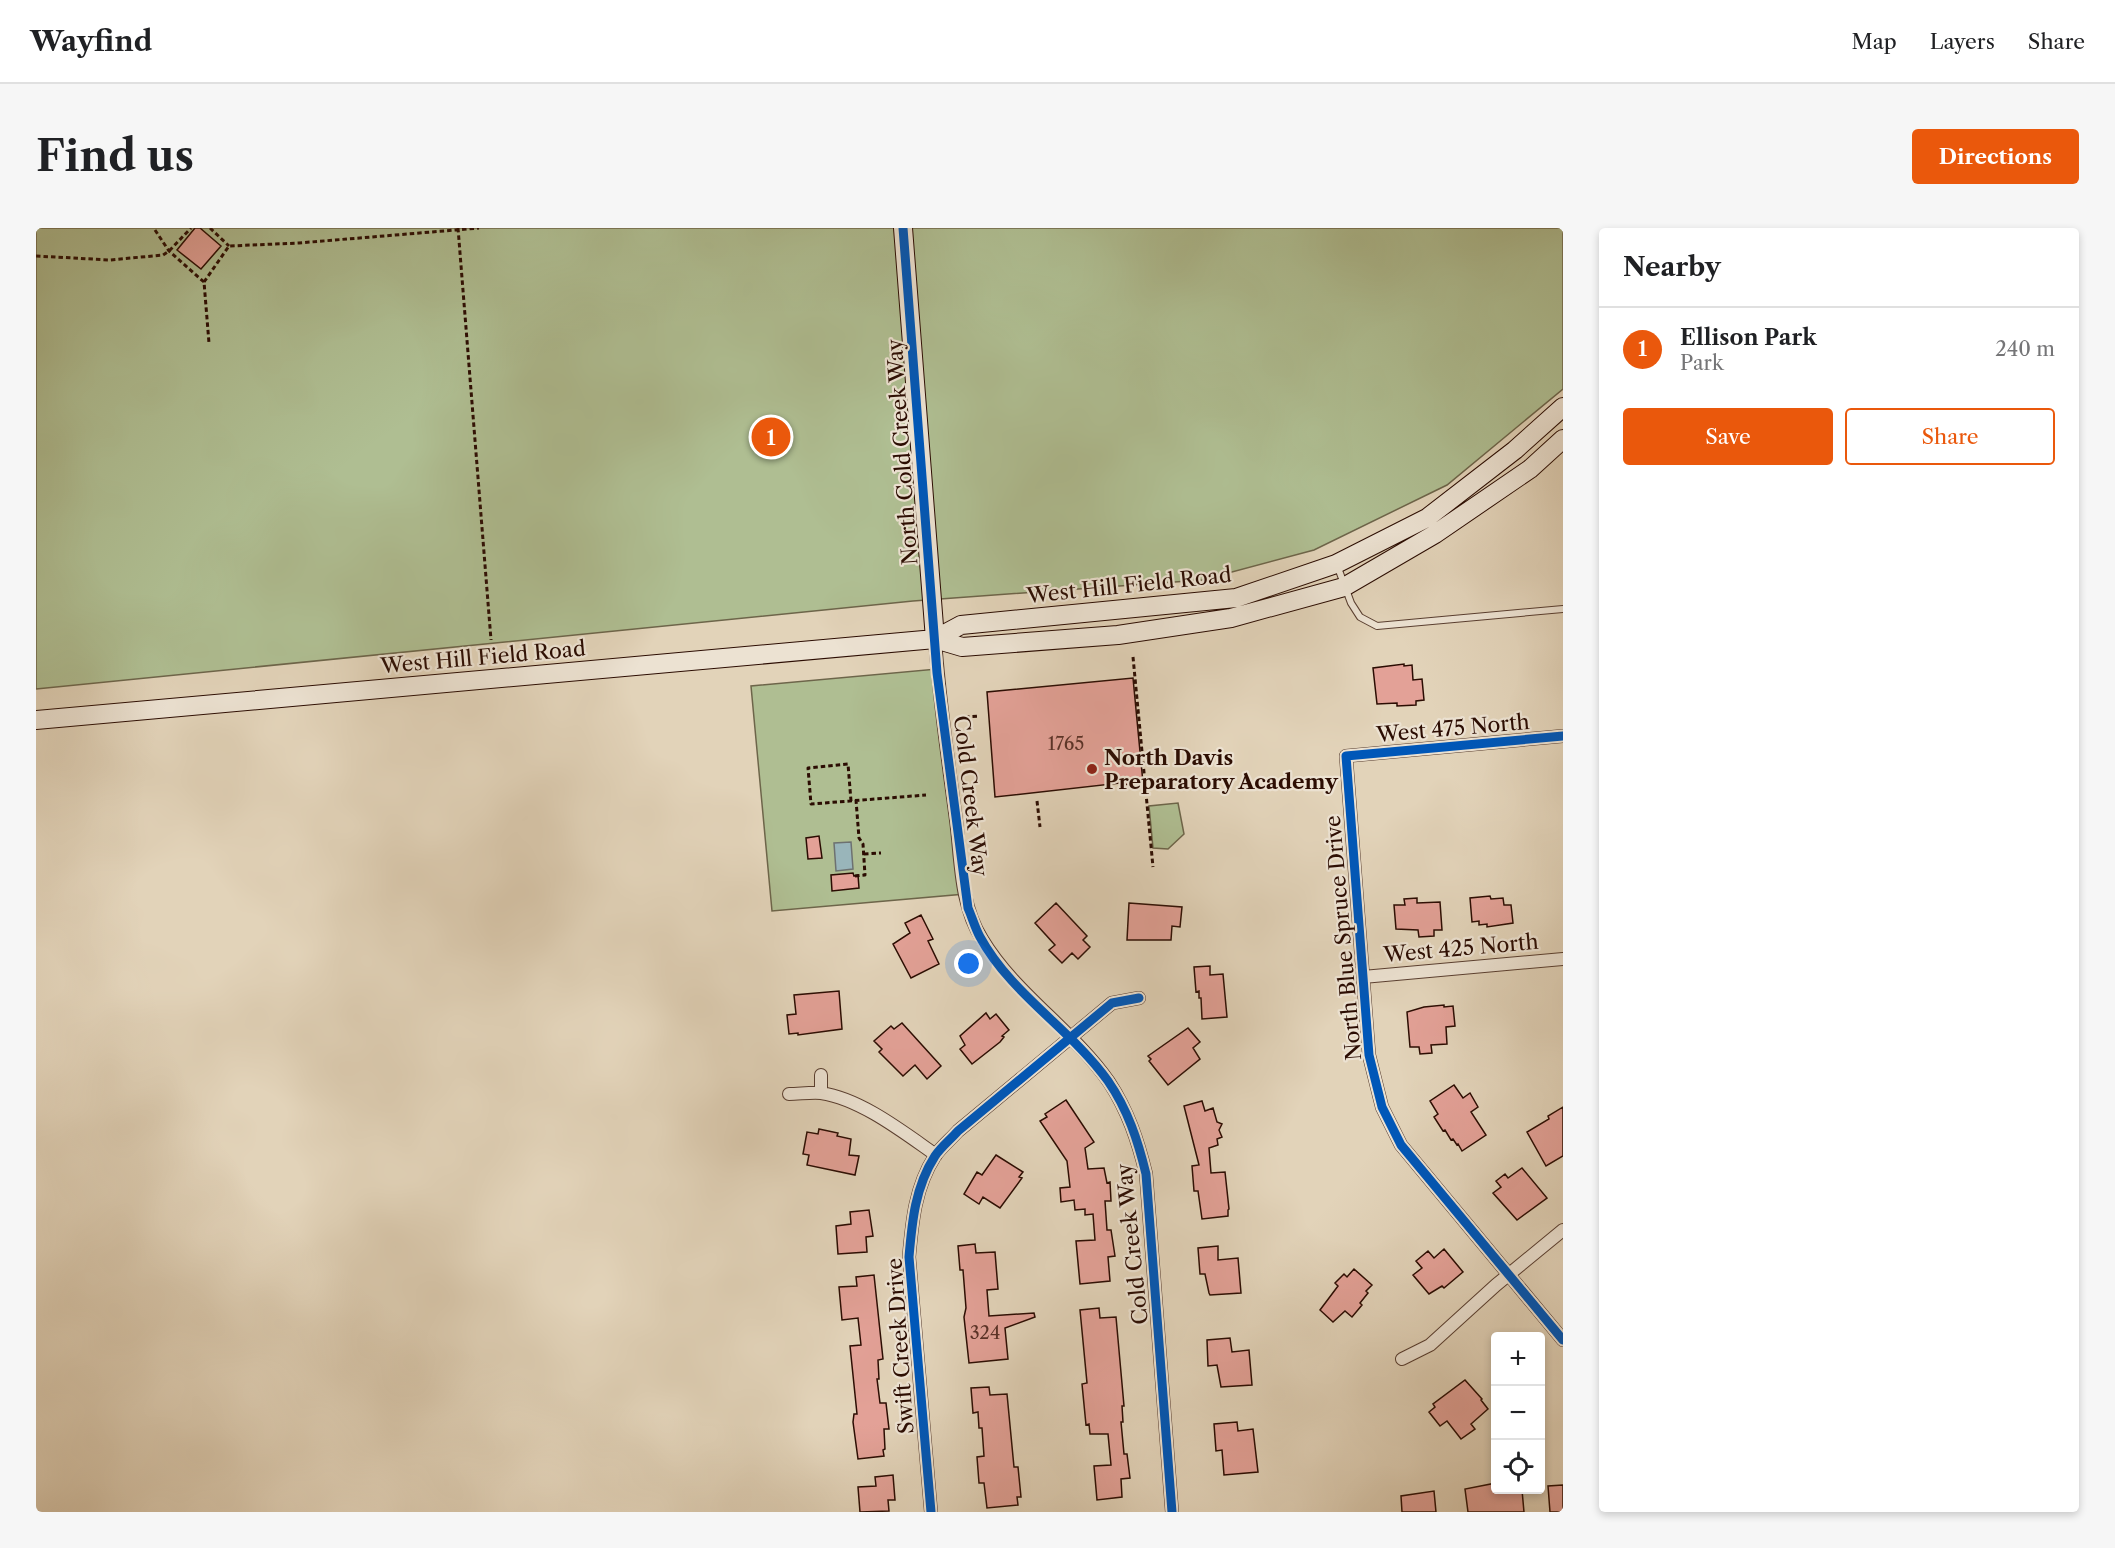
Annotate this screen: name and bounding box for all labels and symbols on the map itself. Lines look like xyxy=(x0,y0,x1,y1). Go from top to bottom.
street label: North Cold Creek Way xyxy=(882,338,922,566)
pin: 1 xyxy=(752,414,790,460)
street label: West Hill Field Road xyxy=(1024,562,1233,608)
street label: West Hill Field Road xyxy=(378,636,587,679)
street label: West 475 North xyxy=(1374,709,1531,747)
street label: Cold Creek Way xyxy=(949,714,993,878)
house number: 1765 xyxy=(1048,733,1084,755)
place label: North Davis Preparatory Academy xyxy=(1104,745,1339,794)
marker: North Davis Preparatory Academy xyxy=(1085,762,1099,776)
street label: North Blue Spruce Drive xyxy=(1320,814,1366,1062)
street label: West 425 North xyxy=(1382,929,1539,967)
your location xyxy=(954,949,983,978)
street label: Cold Creek Way xyxy=(1111,1162,1153,1326)
street label: Swift Creek Drive xyxy=(881,1257,919,1435)
house number: 324 xyxy=(970,1322,1000,1344)

